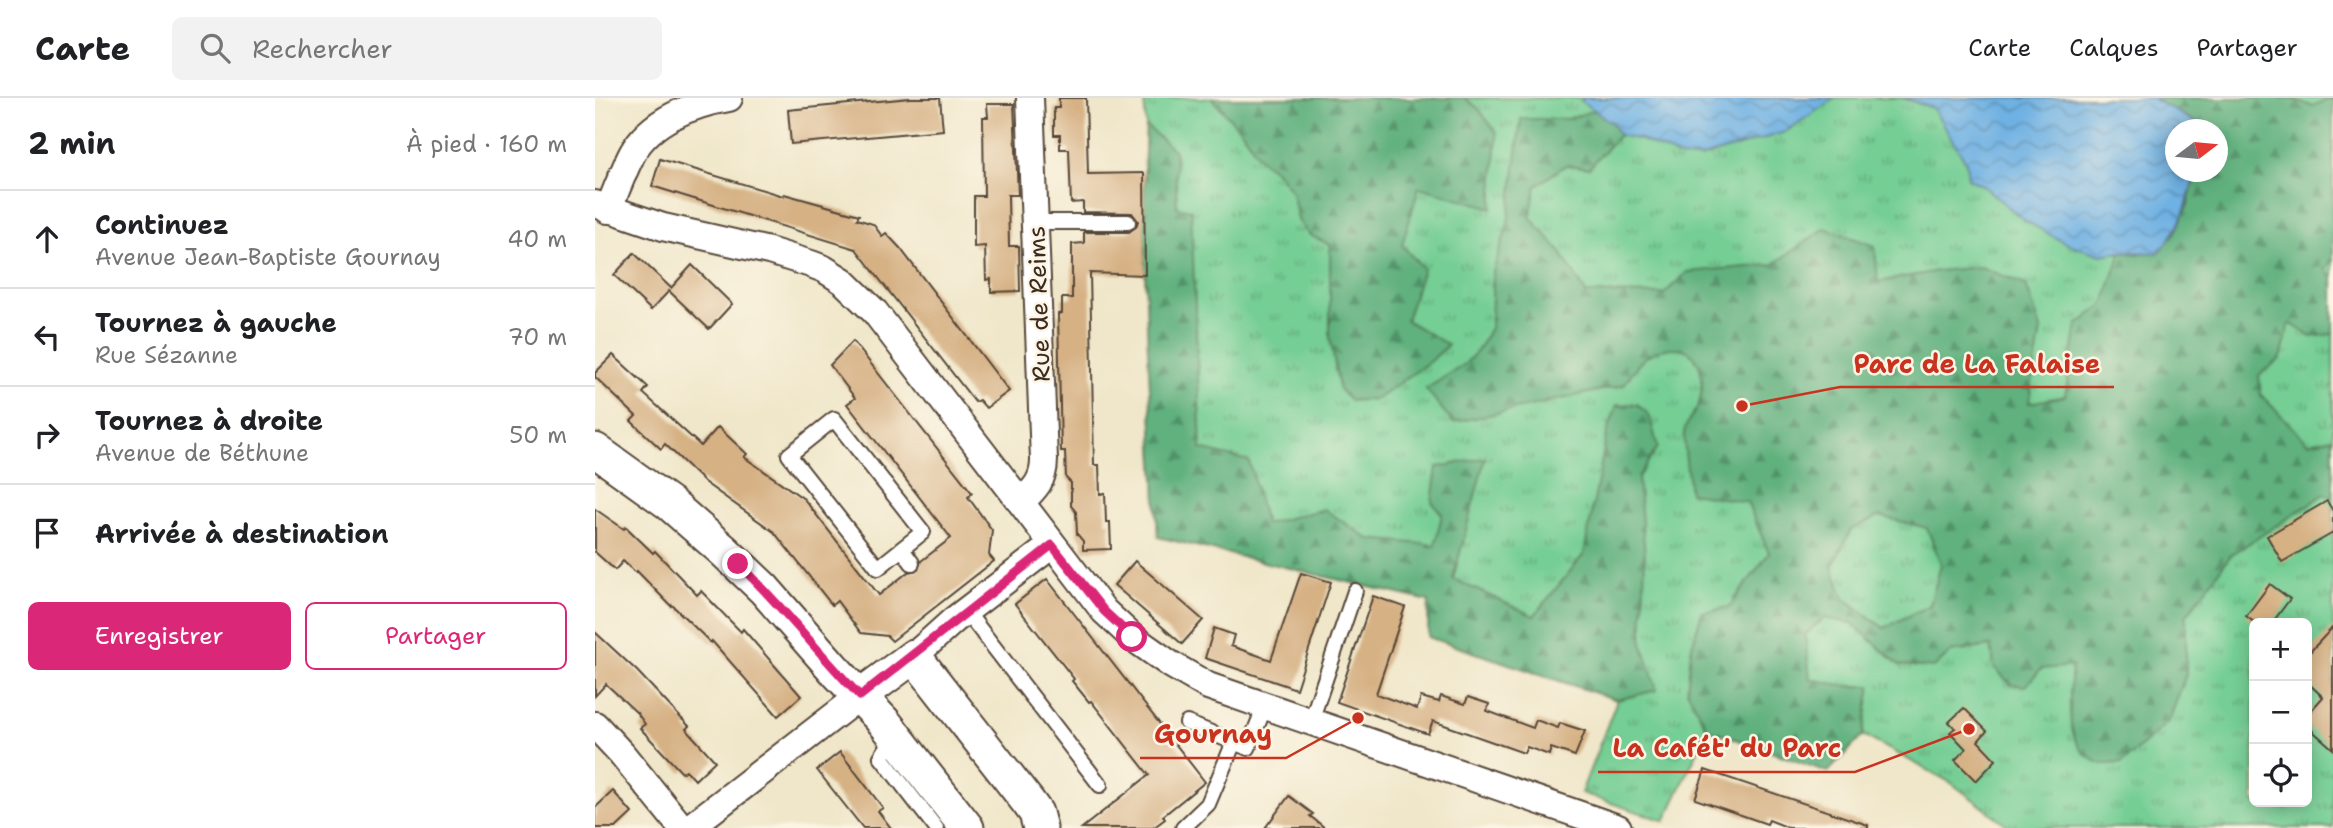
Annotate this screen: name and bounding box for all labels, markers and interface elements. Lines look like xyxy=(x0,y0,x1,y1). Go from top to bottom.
search box xyxy=(172,17,662,80)
text: Carte xyxy=(35,26,130,71)
icon: search xyxy=(196,29,234,67)
text: Rechercher xyxy=(252,31,393,66)
text: Carte xyxy=(1968,32,2031,64)
text: Calques xyxy=(2069,32,2159,64)
text: Partager xyxy=(2197,32,2298,64)
north arrow xyxy=(2165,119,2228,182)
text: 2 min xyxy=(28,123,115,164)
text: À pied · 160 m xyxy=(406,129,567,159)
text: Continuez xyxy=(95,207,229,242)
icon: ahead xyxy=(28,220,66,258)
text: 40 m xyxy=(507,224,567,254)
street label: Rue de Reims xyxy=(1020,225,1058,383)
text: Avenue Jean-Baptiste Gournay xyxy=(95,242,441,272)
text: Tournez à gauche xyxy=(95,305,337,340)
icon: left xyxy=(28,318,66,356)
text: 70 m xyxy=(508,322,567,352)
text: Rue Sézanne xyxy=(95,340,238,370)
callout: Parc de La Falaise xyxy=(1840,340,2114,387)
text: Parc de La Falaise xyxy=(1854,346,2100,381)
text: Tournez à droite xyxy=(95,403,323,438)
icon: right xyxy=(28,416,66,454)
text: 50 m xyxy=(509,420,567,450)
text: Avenue de Béthune xyxy=(95,438,309,468)
icon: arrive xyxy=(28,514,66,552)
text: Arrivée à destination xyxy=(95,516,389,551)
route end xyxy=(722,548,753,579)
button: Enregistrer xyxy=(28,602,291,670)
button: Partager xyxy=(305,602,567,670)
map controls xyxy=(2249,618,2312,807)
button: + xyxy=(2249,618,2312,681)
route start xyxy=(1116,621,1147,652)
button: − xyxy=(2249,681,2312,744)
callout: Gournay xyxy=(1140,711,1286,758)
text: Gournay xyxy=(1154,716,1272,751)
callout: La Cafét' du Parc xyxy=(1598,725,1855,772)
text: La Cafét' du Parc xyxy=(1613,730,1841,765)
button: locate xyxy=(2249,744,2312,807)

